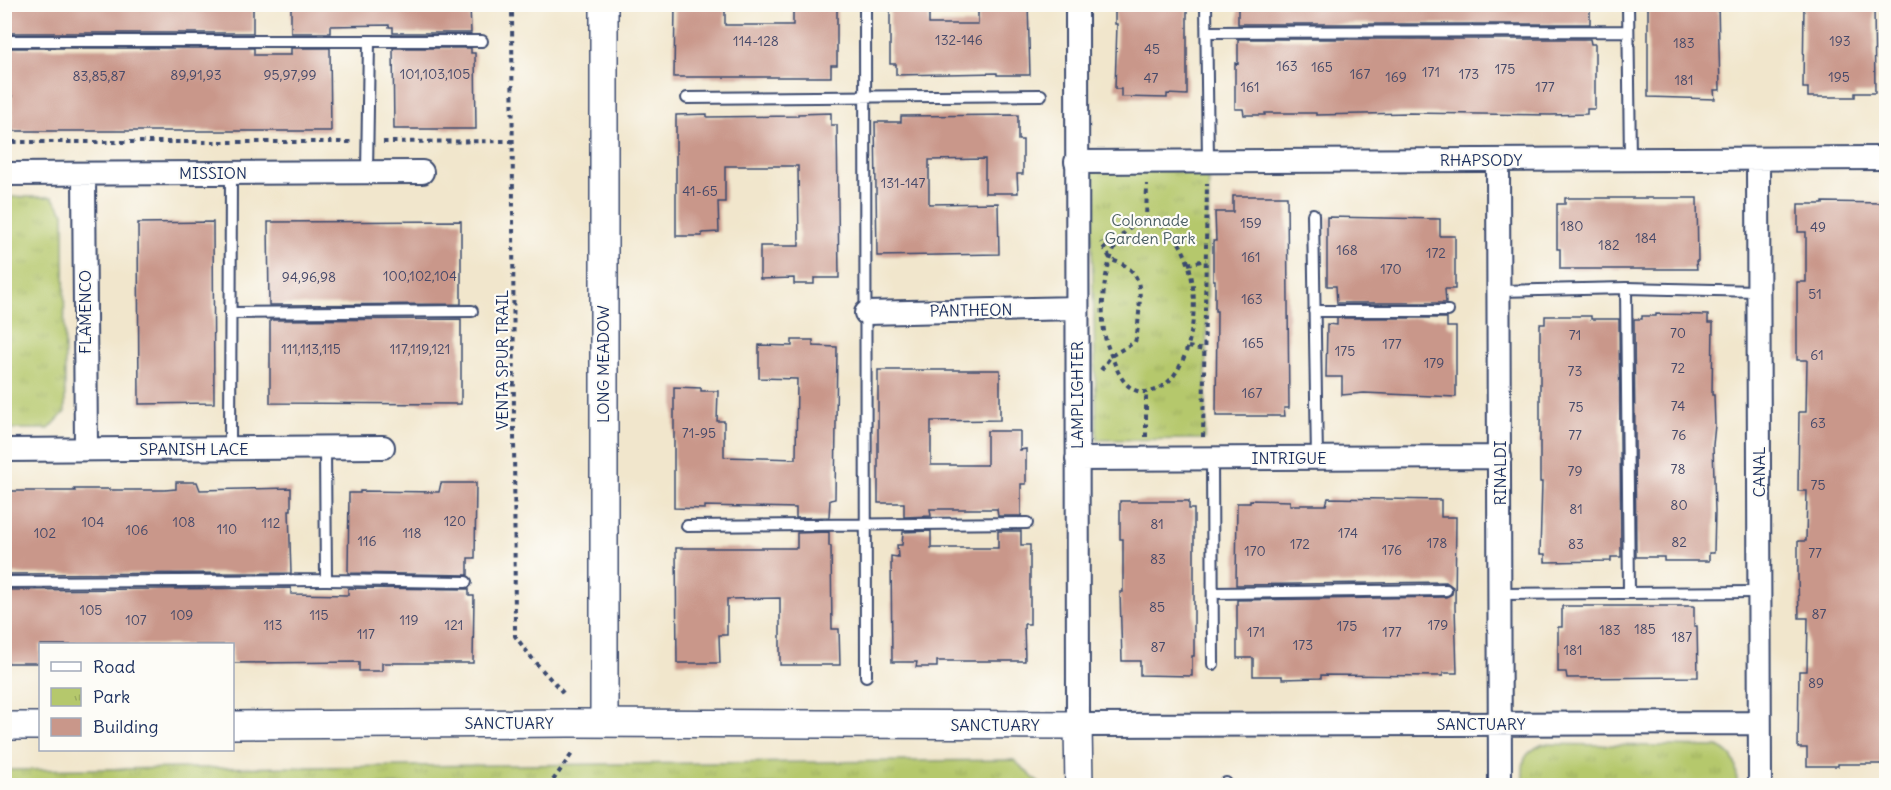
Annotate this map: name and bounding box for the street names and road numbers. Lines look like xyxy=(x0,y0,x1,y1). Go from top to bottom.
street label: RHAPSODY xyxy=(1440,150,1522,170)
street label: MISSION xyxy=(179,163,247,183)
street label: FLAMENCO xyxy=(75,270,95,354)
street label: VENTA SPUR TRAIL xyxy=(492,290,512,430)
street label: PANTHEON xyxy=(929,299,1013,321)
street label: LONG MEADOW xyxy=(593,305,613,423)
street label: LAMPLIGHTER xyxy=(1067,341,1087,449)
street label: SPANISH LACE xyxy=(139,439,249,459)
street label: RINALDI xyxy=(1490,440,1510,506)
street label: CANAL xyxy=(1749,446,1769,497)
street label: INTRIGUE xyxy=(1251,448,1327,468)
street label: SANCTUARY xyxy=(464,713,554,733)
street label: SANCTUARY xyxy=(1436,714,1526,734)
street label: SANCTUARY xyxy=(950,715,1040,735)

